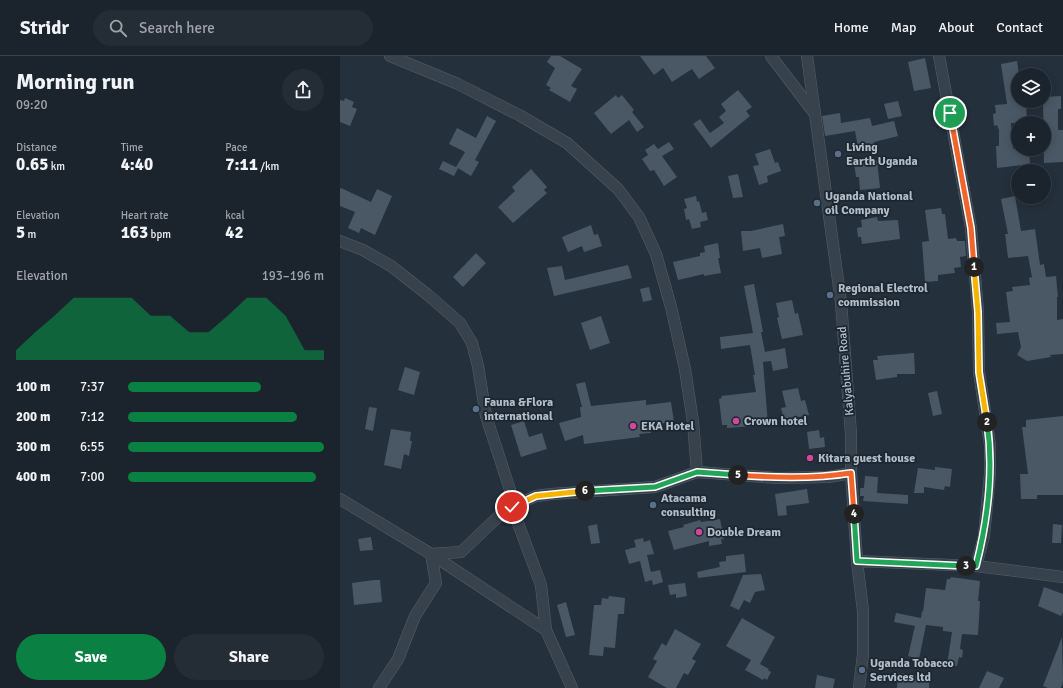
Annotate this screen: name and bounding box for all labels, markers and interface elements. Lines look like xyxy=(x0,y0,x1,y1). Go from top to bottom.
search box xyxy=(93,10,373,46)
text: Stridr xyxy=(20,16,69,40)
icon: search xyxy=(107,17,129,39)
text: Search here xyxy=(139,19,215,37)
text: Home xyxy=(834,19,869,36)
text: Map xyxy=(891,19,916,36)
text: About xyxy=(938,19,974,36)
text: Contact xyxy=(996,19,1043,36)
text: Morning run xyxy=(16,68,135,95)
map controls xyxy=(1011,68,1051,204)
button: layers xyxy=(1011,68,1051,108)
button: share xyxy=(282,69,324,111)
pin xyxy=(933,96,967,130)
text: 09:20 xyxy=(16,97,48,113)
icon: arrive xyxy=(939,102,961,124)
button: + xyxy=(1011,116,1051,156)
place label: Living Earth Uganda xyxy=(846,140,918,169)
text: Distance xyxy=(16,141,57,154)
text: Time xyxy=(121,141,143,154)
text: Pace xyxy=(225,141,248,154)
marker: Living Earth Uganda xyxy=(833,149,843,159)
text: 0.65 xyxy=(16,154,48,175)
text: 4:40 xyxy=(121,154,153,175)
text: 7:11 xyxy=(225,154,258,175)
text: km xyxy=(48,160,65,173)
text: /km xyxy=(258,160,279,173)
button: − xyxy=(1011,164,1051,204)
place label: Uganda National oil Company xyxy=(825,189,913,218)
marker: Uganda National oil Company xyxy=(812,198,822,208)
text: Elevation xyxy=(16,209,60,222)
text: Heart rate xyxy=(121,209,168,222)
text: kcal xyxy=(225,209,245,222)
text: 5 xyxy=(16,222,25,243)
text: 163 xyxy=(121,222,148,243)
text: 42 xyxy=(225,222,244,243)
text: m xyxy=(25,228,36,241)
text: bpm xyxy=(148,228,171,241)
pin: 1 xyxy=(964,257,984,277)
text: 1 xyxy=(971,260,977,273)
text: Elevation xyxy=(16,268,68,284)
text: 193–196 m xyxy=(262,268,324,284)
place label: Regional Electrol commission xyxy=(838,281,928,310)
marker: Regional Electrol commission xyxy=(825,290,835,300)
street label: Kalyabuhire Road xyxy=(835,326,857,416)
text: 100 m xyxy=(16,379,50,395)
text: 7:37 xyxy=(80,379,105,395)
place label: Fauna &Flora international xyxy=(484,395,553,424)
marker: Fauna &Flora international xyxy=(471,404,481,414)
text: 200 m xyxy=(16,409,50,425)
text: 7:12 xyxy=(80,409,105,425)
pin: 2 xyxy=(977,412,997,432)
place label: Crown hotel xyxy=(744,414,808,429)
text: 2 xyxy=(984,415,990,428)
marker: Crown hotel xyxy=(731,416,741,426)
place label: EKA Hotel xyxy=(641,419,694,434)
marker: EKA Hotel xyxy=(628,421,638,431)
text: 300 m xyxy=(16,439,50,455)
text: 6:55 xyxy=(80,439,105,455)
place label: Kitara guest house xyxy=(818,451,915,466)
marker: Kitara guest house xyxy=(805,453,815,463)
pin: 5 xyxy=(728,465,748,485)
text: 5 xyxy=(735,468,741,481)
text: 400 m xyxy=(16,469,50,485)
text: 7:00 xyxy=(80,469,105,485)
pin: 6 xyxy=(575,481,595,501)
text: 6 xyxy=(582,484,588,497)
pin xyxy=(495,490,529,524)
place label: Atacama consulting xyxy=(661,491,717,520)
icon: check xyxy=(501,496,523,518)
marker: Atacama consulting xyxy=(648,500,658,510)
pin: 4 xyxy=(844,504,864,524)
text: 4 xyxy=(851,507,857,520)
place label: Double Dream xyxy=(707,525,781,540)
marker: Double Dream xyxy=(694,527,704,537)
pin: 3 xyxy=(956,556,976,576)
text: 3 xyxy=(963,559,969,572)
button: Save xyxy=(16,634,166,680)
button: Share xyxy=(174,634,324,680)
place label: Uganda Tobacco Services ltd xyxy=(870,656,954,685)
marker: Uganda Tobacco Services ltd xyxy=(857,665,867,675)

